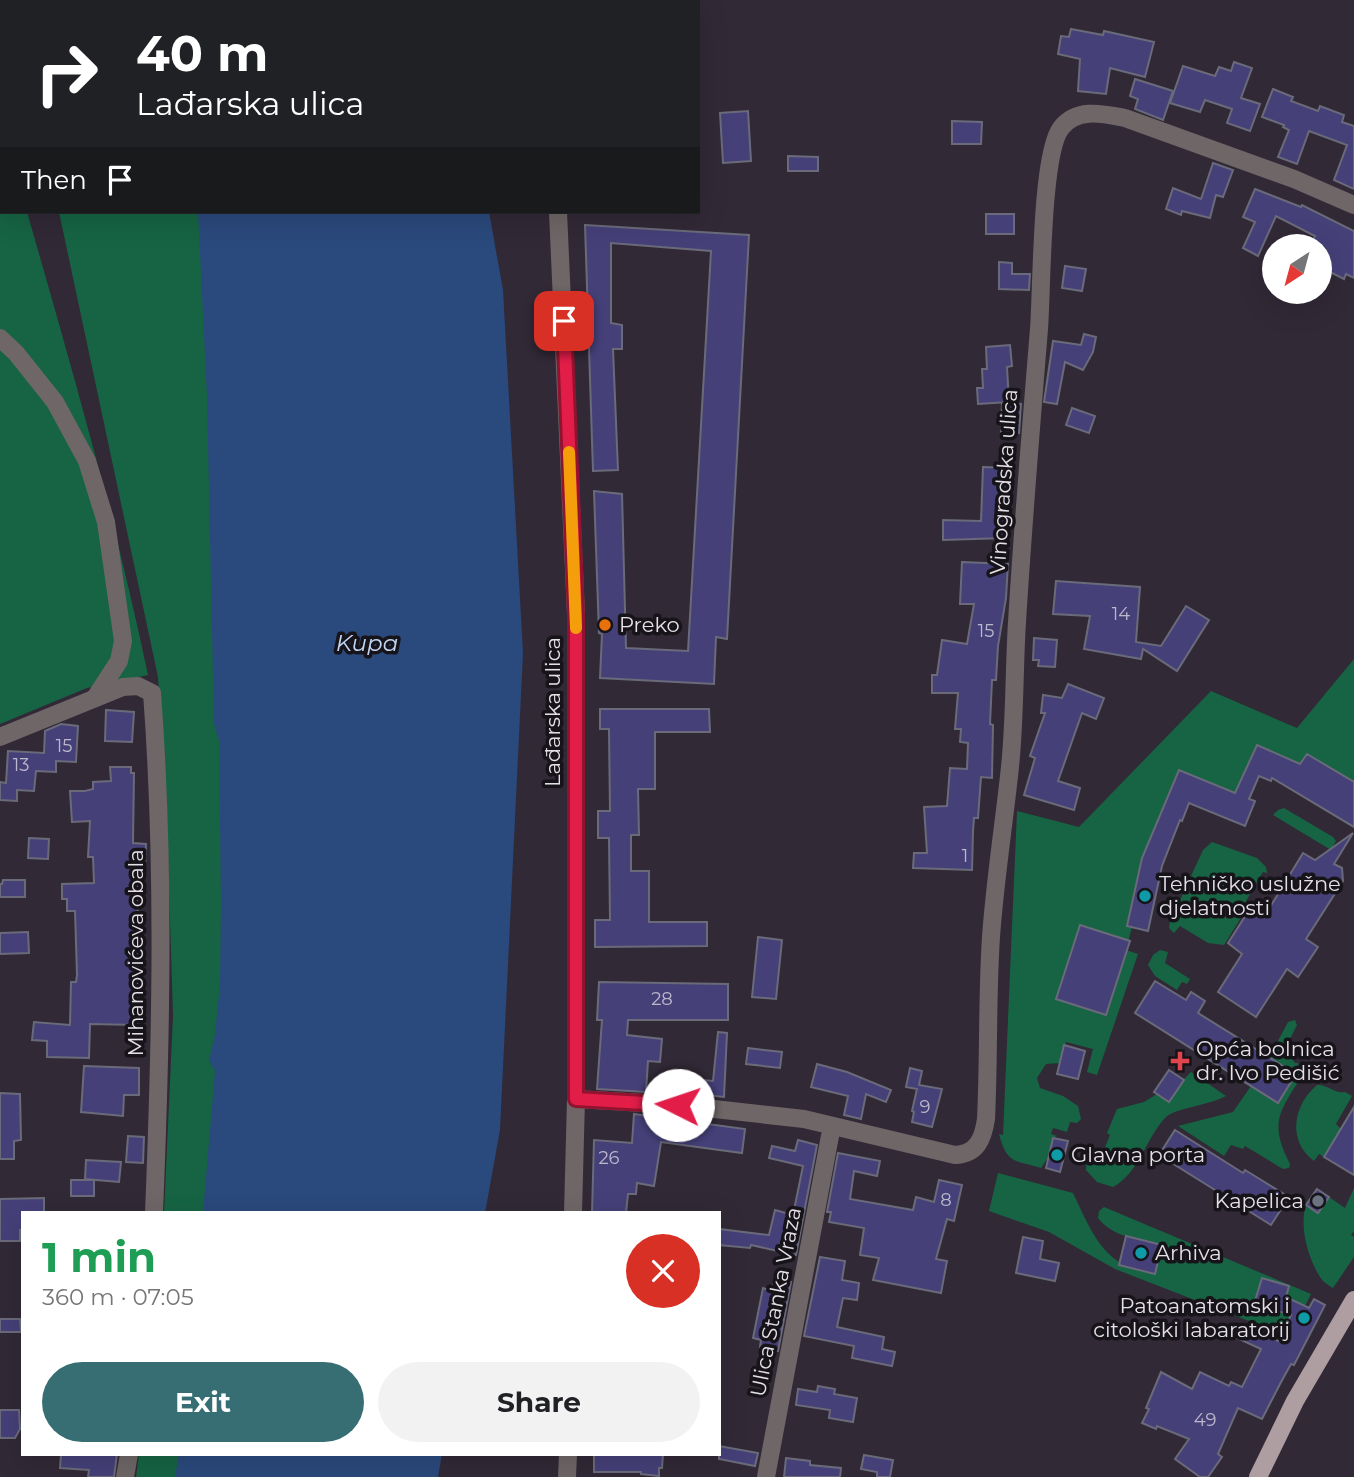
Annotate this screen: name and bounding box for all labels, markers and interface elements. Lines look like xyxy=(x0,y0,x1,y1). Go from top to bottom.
text: 40 m xyxy=(136,24,268,83)
icon: right xyxy=(21,28,112,119)
text: Lađarska ulica xyxy=(136,84,364,123)
icon: arrive xyxy=(101,161,139,199)
text: Then xyxy=(21,164,87,196)
north arrow xyxy=(1262,234,1332,304)
map controls xyxy=(1262,234,1332,304)
pin xyxy=(534,291,594,351)
icon: arrive xyxy=(545,302,583,340)
street label: Vinogradska ulica xyxy=(985,388,1022,576)
house number: 14 xyxy=(1112,603,1130,625)
place label: Preko xyxy=(619,612,680,637)
marker: Preko xyxy=(597,617,613,633)
house number: 15 xyxy=(978,620,994,642)
water label: Kupa xyxy=(336,629,398,657)
street label: Lađarska ulica xyxy=(540,637,565,787)
house number: 15 xyxy=(56,735,72,757)
house number: 13 xyxy=(13,754,29,776)
house number: 1 xyxy=(962,845,968,867)
street label: Mihanovićeva obala xyxy=(123,849,148,1057)
place label: Tehničko uslužne djelatnosti xyxy=(1159,871,1341,920)
marker: Tehničko uslužne djelatnosti xyxy=(1137,888,1153,904)
house number: 28 xyxy=(651,988,673,1010)
place label: Opća bolnica dr. Ivo Pedišić xyxy=(1196,1036,1340,1085)
marker: Opća bolnica dr. Ivo Pedišić xyxy=(1170,1051,1190,1071)
position arrow xyxy=(641,1068,715,1142)
house number: 9 xyxy=(920,1096,931,1118)
place label: Glavna porta xyxy=(1071,1142,1205,1167)
house number: 26 xyxy=(598,1147,620,1169)
marker: Glavna porta xyxy=(1049,1147,1065,1163)
place label: Kapelica xyxy=(1215,1188,1304,1213)
house number: 8 xyxy=(940,1189,952,1211)
marker: Kapelica xyxy=(1310,1193,1326,1209)
street label: Ulica Stanka Vraza xyxy=(745,1205,806,1399)
text: 1 min xyxy=(42,1231,156,1283)
button: close xyxy=(626,1234,700,1308)
place label: Arhiva xyxy=(1155,1240,1222,1265)
marker: Arhiva xyxy=(1133,1245,1149,1261)
text: 360 m · 07:05 xyxy=(42,1283,194,1311)
place label: Patoanatomski i citološki labaratorij xyxy=(1093,1293,1290,1342)
marker: Patoanatomski i citološki labaratorij xyxy=(1296,1310,1312,1326)
button: Exit xyxy=(42,1362,364,1442)
button: Share xyxy=(378,1362,700,1442)
house number: 49 xyxy=(1194,1409,1216,1431)

